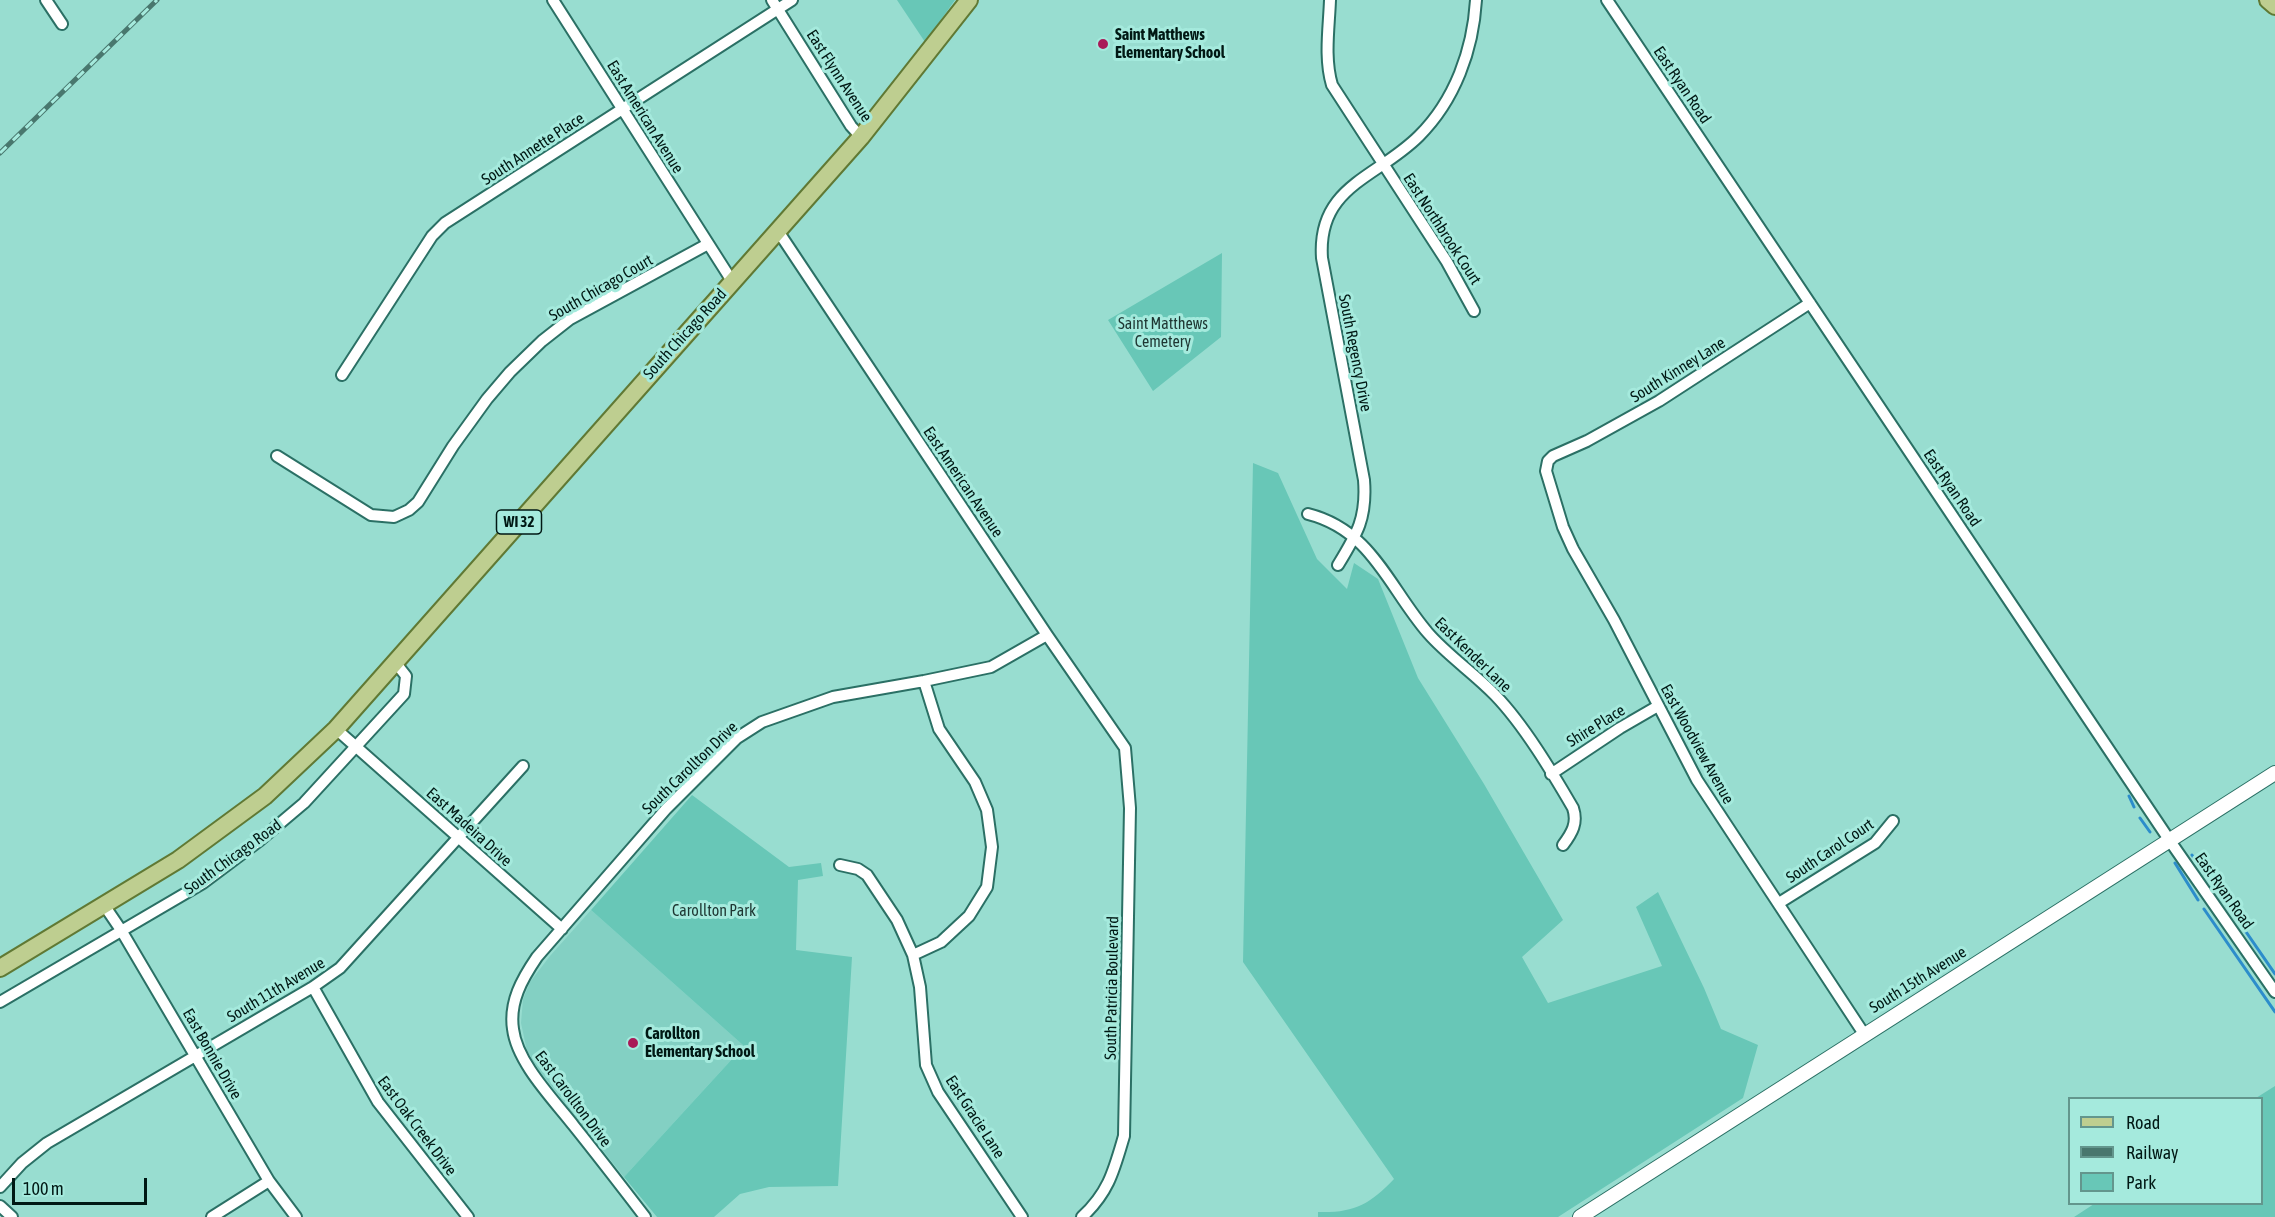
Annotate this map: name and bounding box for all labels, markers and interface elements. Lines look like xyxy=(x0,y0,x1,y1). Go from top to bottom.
place label: Saint Matthews Elementary School xyxy=(1115,25,1225,63)
street label: East Flynn Avenue xyxy=(802,26,876,126)
marker: Saint Matthews Elementary School xyxy=(1096,37,1110,51)
street label: East Ryan Road xyxy=(1649,43,1715,127)
street label: East American Avenue xyxy=(603,57,687,177)
street label: South Annette Place xyxy=(478,109,588,189)
street label: East Northbrook Court xyxy=(1399,170,1485,288)
street label: South Chicago Court xyxy=(546,251,656,325)
street label: South Chicago Road xyxy=(639,285,731,383)
street label: South Regency Drive xyxy=(1334,293,1376,413)
park label: Saint Matthews Cemetery xyxy=(1118,314,1208,352)
street label: South Kinney Lane xyxy=(1627,333,1729,407)
street label: East American Avenue xyxy=(919,423,1007,541)
street label: East Ryan Road xyxy=(1919,446,1985,530)
road number: WI 32 xyxy=(496,510,542,534)
street label: East Kender Lane xyxy=(1430,613,1516,697)
street label: East Woodview Avenue xyxy=(1656,681,1738,807)
street label: Shire Place xyxy=(1563,701,1629,751)
street label: South Carollton Drive xyxy=(638,718,742,818)
street label: East Madeira Drive xyxy=(422,784,516,870)
street label: South Chicago Road xyxy=(181,815,285,899)
street label: South Carol Court xyxy=(1783,815,1877,887)
street label: East Ryan Road xyxy=(2191,849,2257,933)
park label: Carollton Park xyxy=(672,901,756,921)
street label: South Patricia Boulevard xyxy=(1101,916,1123,1060)
street label: South 15th Avenue xyxy=(1866,943,1970,1017)
street label: South 11th Avenue xyxy=(224,953,328,1027)
street label: East Bonnie Drive xyxy=(178,1005,246,1103)
place label: Carollton Elementary School xyxy=(645,1024,755,1062)
marker: Carollton Elementary School xyxy=(626,1036,640,1050)
street label: East Carollton Drive xyxy=(531,1047,615,1151)
street label: East Gracie Lane xyxy=(941,1072,1009,1162)
street label: East Oak Creek Drive xyxy=(373,1073,461,1179)
legend xyxy=(2068,1097,2263,1205)
text: Road xyxy=(2126,1112,2160,1133)
text: Railway xyxy=(2126,1142,2178,1163)
scale bar xyxy=(15,1166,150,1204)
text: Park xyxy=(2126,1172,2156,1193)
text: 100 m xyxy=(23,1178,64,1199)

